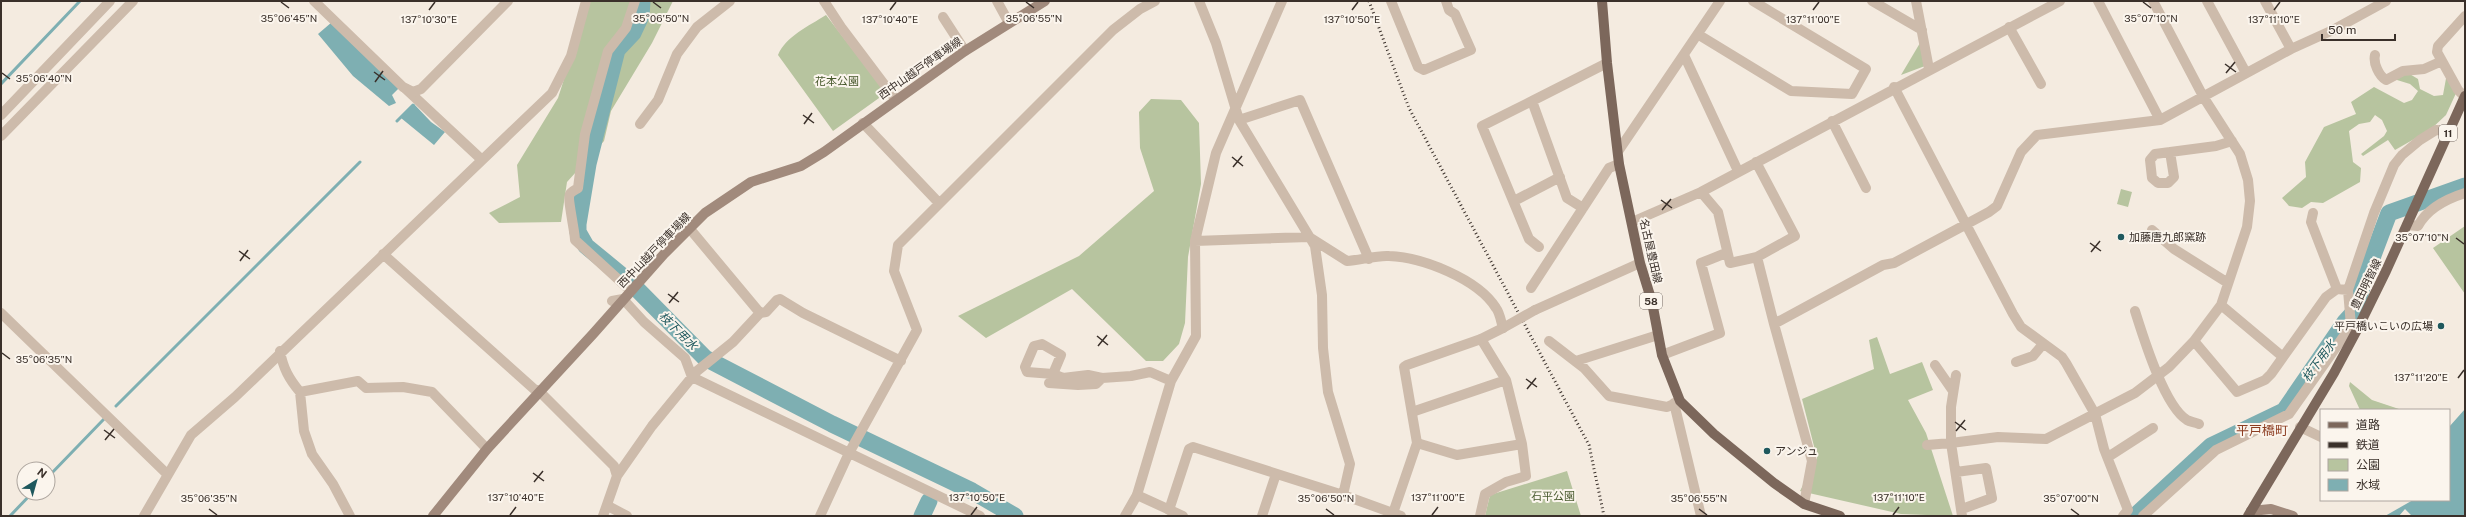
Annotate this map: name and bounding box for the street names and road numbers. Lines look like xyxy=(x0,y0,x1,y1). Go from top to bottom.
street label: 西中山越戸停車場線 xyxy=(876,35,964,101)
road number: 11 xyxy=(2439,125,2457,141)
street label: 西中山越戸停車場線 xyxy=(615,210,693,290)
street label: 名古屋豊田線 xyxy=(1638,217,1664,285)
street label: 豊田明智線 xyxy=(2349,257,2383,311)
road number: 58 xyxy=(1640,293,1662,309)

